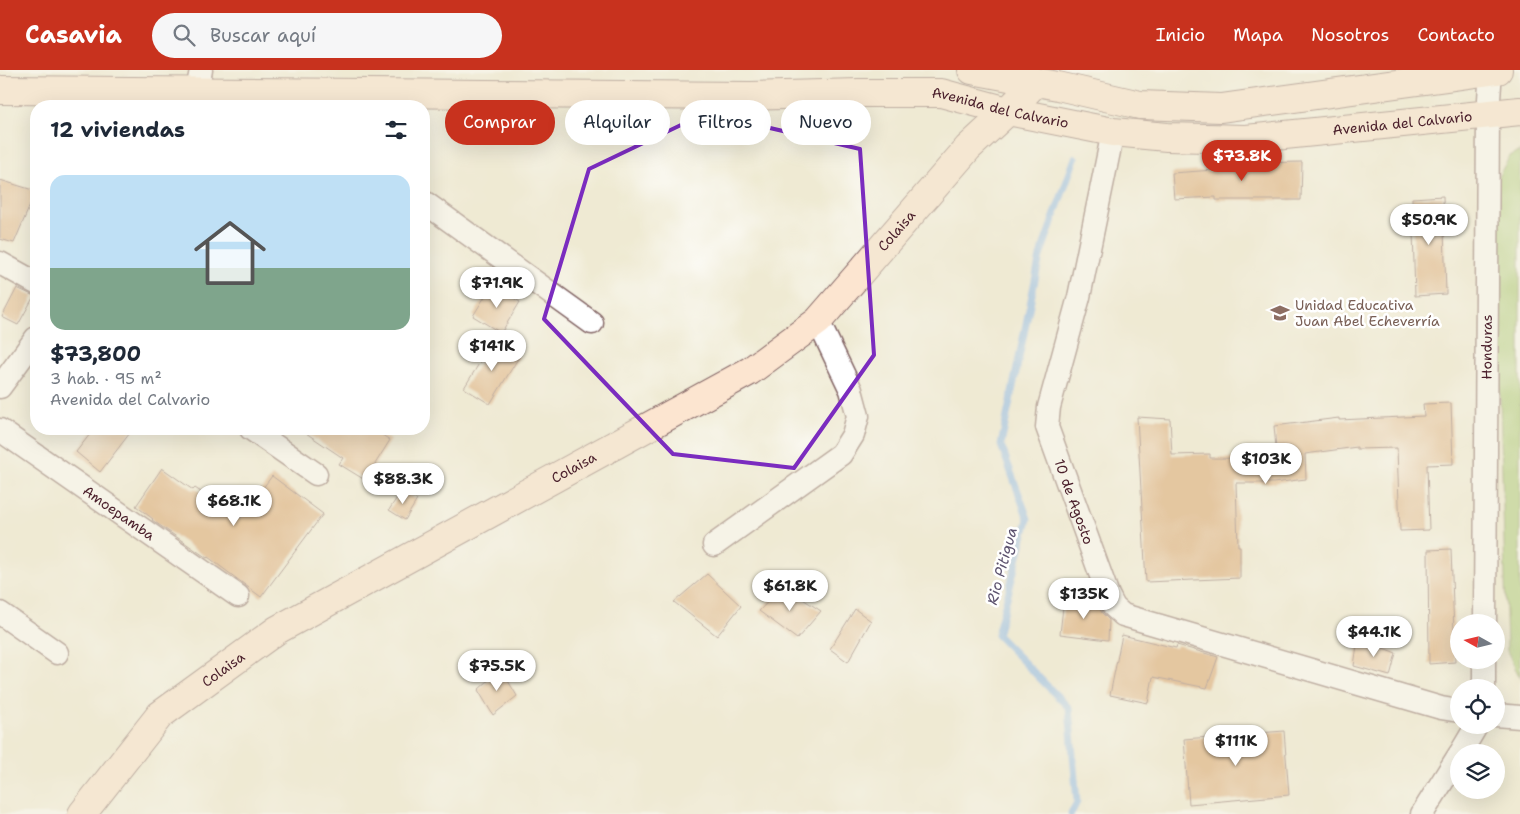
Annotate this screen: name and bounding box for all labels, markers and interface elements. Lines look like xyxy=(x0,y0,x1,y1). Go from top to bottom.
search box xyxy=(152,13,502,58)
text: Casavia xyxy=(25,19,122,51)
icon: search xyxy=(170,21,198,49)
text: Buscar aquí xyxy=(210,23,316,48)
text: Inicio xyxy=(1156,23,1205,47)
text: Mapa xyxy=(1233,23,1283,47)
text: Nosotros xyxy=(1311,23,1389,47)
text: Contacto xyxy=(1417,23,1495,47)
street label: Avenida del Calvario xyxy=(932,84,1070,132)
chip: Comprar xyxy=(445,100,555,145)
chip: Alquilar xyxy=(565,100,670,145)
chip: Filtros xyxy=(680,100,771,145)
chip: Nuevo xyxy=(781,100,871,145)
street label: Avenida del Calvario xyxy=(1332,107,1473,139)
text: 12 viviendas xyxy=(50,116,185,144)
icon: filters xyxy=(382,116,410,144)
pin: $73.8K xyxy=(1201,140,1283,182)
text: $73.8K xyxy=(1213,145,1271,166)
pin: $50.9K xyxy=(1388,204,1470,246)
street label: Colaisa xyxy=(874,206,919,255)
icon: home xyxy=(185,208,275,298)
text: $50.9K xyxy=(1401,209,1457,230)
pin: $71.9K xyxy=(456,266,538,309)
text: $71.9K xyxy=(471,272,523,293)
place label: Unidad Educativa Juan Abel Echeverría xyxy=(1295,296,1440,330)
school or university icon: Unidad Educativa Juan Abel Echeverría xyxy=(1269,302,1291,324)
street label: Honduras xyxy=(1477,314,1496,380)
pin: $141K xyxy=(457,330,527,372)
text: $141K xyxy=(469,335,515,356)
text: $73,800 xyxy=(50,340,141,368)
text: 3 hab. · 95 m² xyxy=(50,368,162,389)
text: Avenida del Calvario xyxy=(50,389,210,410)
pin: $103K xyxy=(1231,442,1301,485)
street label: Colaisa xyxy=(548,448,600,487)
text: $103K xyxy=(1241,448,1291,469)
street label: 10 de Agosto xyxy=(1050,457,1098,547)
pin: $88.3K xyxy=(362,462,444,505)
text: $88.3K xyxy=(373,468,433,489)
street label: Amoepamba xyxy=(79,482,159,545)
pin: $68.1K xyxy=(193,484,275,527)
text: $68.1K xyxy=(207,490,261,511)
water label: Rio Pitigua xyxy=(982,525,1022,607)
pin: $61.8K xyxy=(749,570,831,612)
text: $61.8K xyxy=(763,575,817,596)
pin: $135K xyxy=(1049,578,1119,620)
text: $135K xyxy=(1059,583,1109,604)
north arrow xyxy=(1450,614,1505,669)
map controls xyxy=(1450,614,1505,799)
pin: $44.1K xyxy=(1333,616,1415,658)
text: $44.1K xyxy=(1347,621,1401,642)
street label: Colaisa xyxy=(198,647,248,691)
pin: $75.5K xyxy=(456,650,538,692)
text: $75.5K xyxy=(469,655,525,676)
button: locate xyxy=(1450,679,1505,734)
pin: $111K xyxy=(1201,724,1271,767)
text: $111K xyxy=(1215,730,1257,751)
button: layers xyxy=(1450,744,1505,799)

